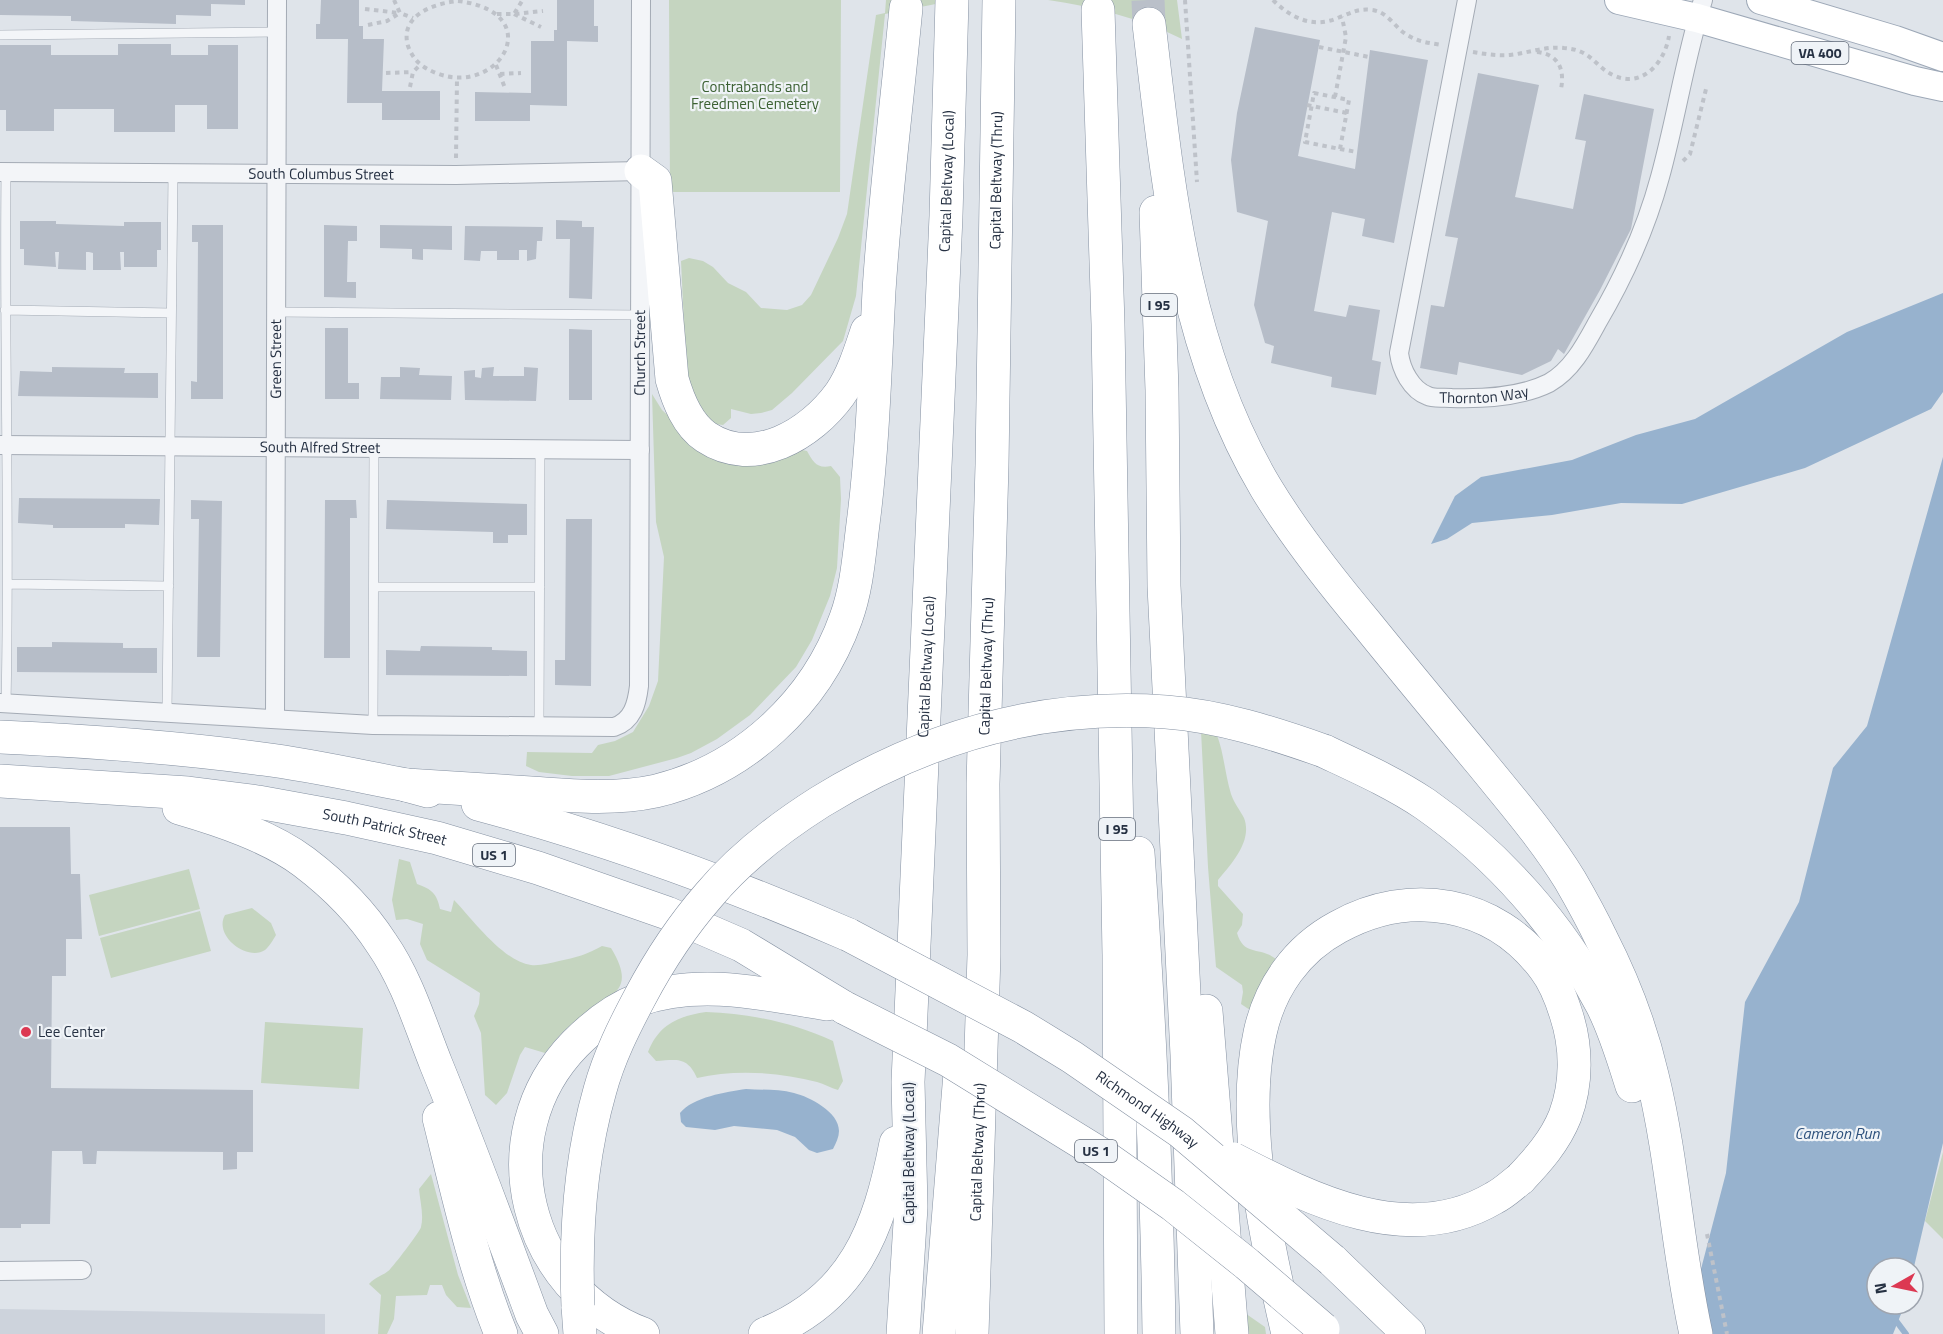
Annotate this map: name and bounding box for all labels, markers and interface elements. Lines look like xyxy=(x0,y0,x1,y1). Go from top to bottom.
road number: VA 400 xyxy=(1792,42,1848,64)
park label: Contrabands and Freedmen Cemetery xyxy=(691,75,819,115)
street label: Capital Beltway (Local) xyxy=(932,110,960,253)
street label: Capital Beltway (Thru) xyxy=(983,111,1008,250)
street label: South Columbus Street xyxy=(248,162,395,186)
road number: I 95 xyxy=(1141,294,1177,316)
street label: Church Street xyxy=(628,309,651,396)
street label: Green Street xyxy=(264,318,287,399)
street label: Thornton Way xyxy=(1439,379,1531,409)
street label: South Alfred Street xyxy=(260,435,381,459)
street label: Capital Beltway (Local) xyxy=(911,595,940,738)
street label: Capital Beltway (Thru) xyxy=(972,597,999,736)
street label: South Patrick Street xyxy=(321,802,450,852)
road number: I 95 xyxy=(1099,818,1135,840)
road number: US 1 xyxy=(473,844,515,866)
place label: Lee Center xyxy=(38,1020,105,1043)
marker: Lee Center xyxy=(19,1025,33,1039)
street label: Richmond Highway xyxy=(1091,1064,1204,1154)
street label: Capital Beltway (Local) xyxy=(897,1082,920,1224)
street label: Capital Beltway (Thru) xyxy=(964,1083,991,1222)
water label: Cameron Run xyxy=(1795,1121,1880,1145)
road number: US 1 xyxy=(1075,1140,1117,1162)
north arrow xyxy=(1865,1256,1925,1316)
text: N xyxy=(1867,1281,1893,1296)

